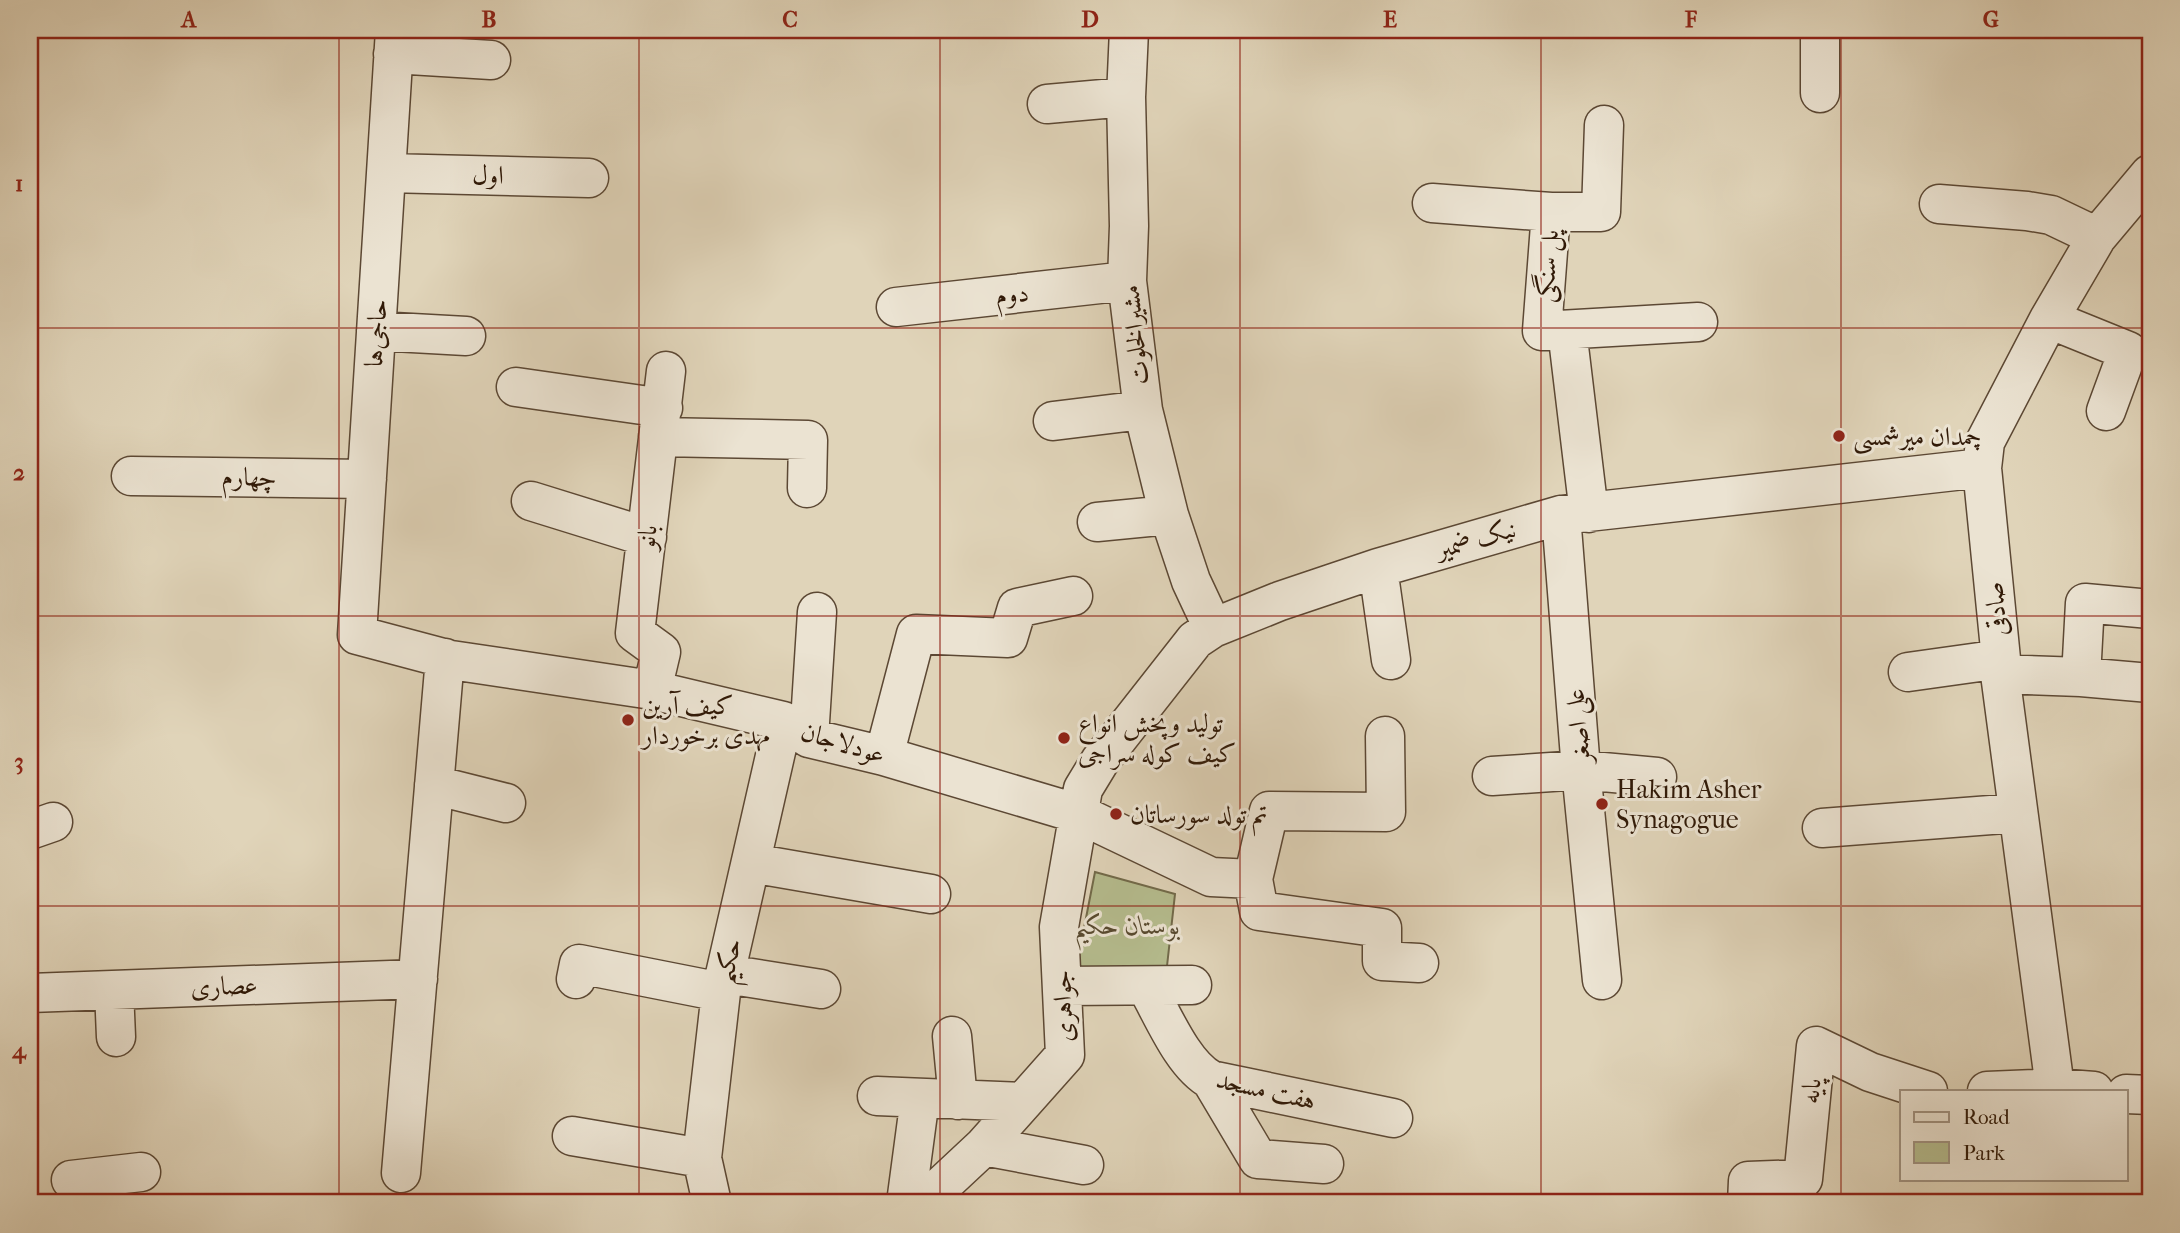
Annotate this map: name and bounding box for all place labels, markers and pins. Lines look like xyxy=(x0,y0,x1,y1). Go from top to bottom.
place label: چمدان میرشمسی xyxy=(1853,421,1982,455)
marker: چمدان میرشمسی xyxy=(1831,428,1847,444)
place label: کیف آرین مهدی برخوردار xyxy=(639,690,770,752)
place label: تولید وپخش انواع کیف کوله سراجی xyxy=(1078,708,1236,770)
marker: کیف آرین مهدی برخوردار xyxy=(620,712,636,728)
marker: تولید وپخش انواع کیف کوله سراجی xyxy=(1056,730,1072,746)
place label: Hakim Asher Synagogue xyxy=(1616,774,1762,835)
marker: Hakim Asher Synagogue xyxy=(1594,796,1610,812)
place label: تم تولد سورساتان xyxy=(1130,799,1267,837)
marker: تم تولد سورساتان xyxy=(1108,806,1124,822)

